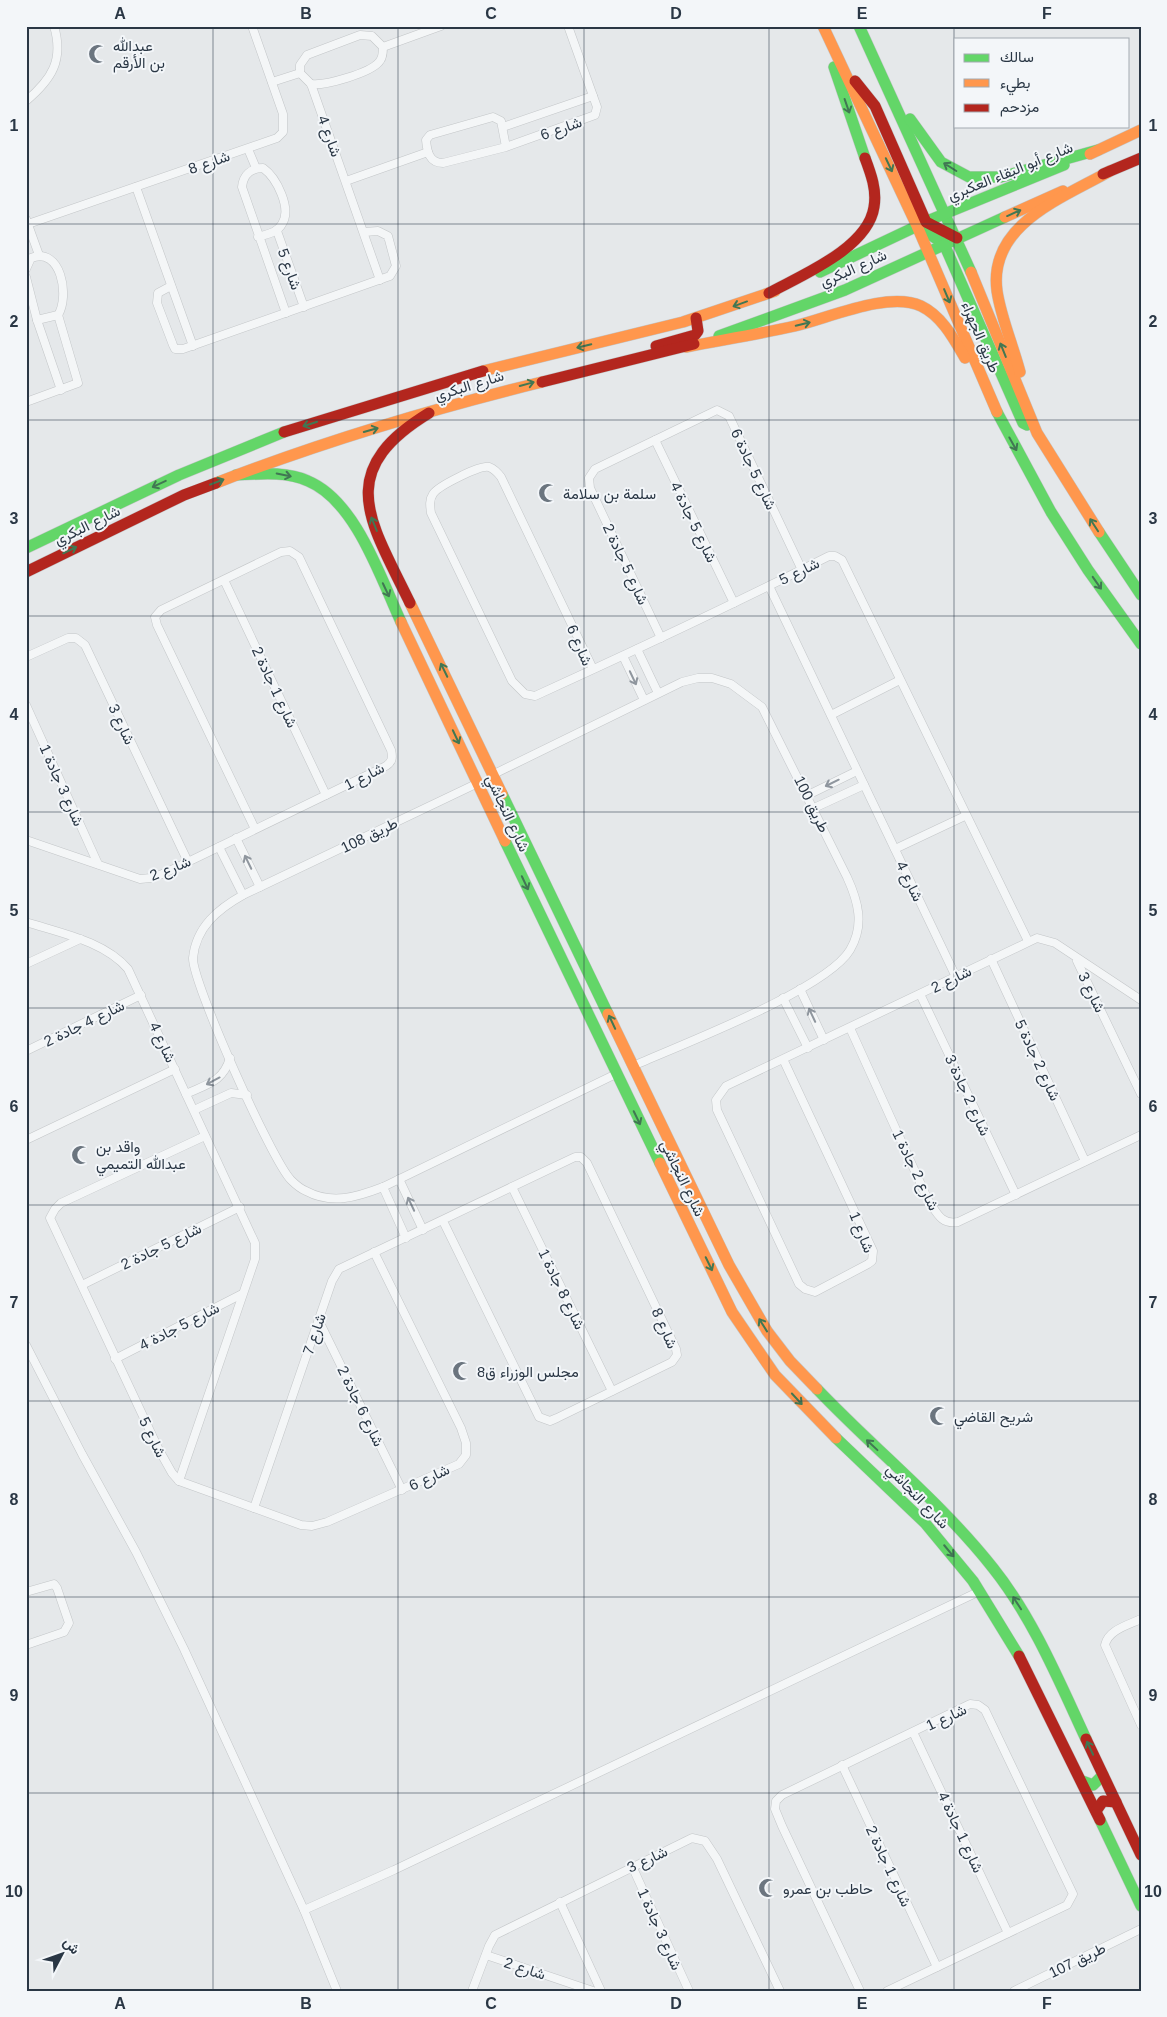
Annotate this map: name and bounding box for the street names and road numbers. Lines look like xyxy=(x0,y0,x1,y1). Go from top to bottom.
street label: شارع 4 xyxy=(312,113,345,160)
street label: شارع 6 xyxy=(538,113,585,146)
street label: شارع أبو البقاء العكبري xyxy=(945,138,1077,208)
street label: شارع 8 xyxy=(186,147,233,180)
street label: شارع 5 xyxy=(272,246,305,293)
street label: شارع البكري xyxy=(817,246,891,295)
street label: طريق الجهراء xyxy=(957,299,1004,376)
street label: شارع البكري xyxy=(432,366,507,408)
street label: شارع 5 جادة 6 xyxy=(725,426,780,514)
street label: شارع 5 جادة 4 xyxy=(664,479,721,567)
street label: شارع البكري xyxy=(51,502,125,553)
street label: شارع 5 جادة 2 xyxy=(597,521,652,609)
street label: شارع 5 xyxy=(776,554,823,591)
street label: شارع 6 xyxy=(561,622,596,669)
street label: شارع 1 جادة 2 xyxy=(246,644,301,732)
street label: شارع 3 xyxy=(103,701,139,748)
street label: شارع 3 جادة 1 xyxy=(34,742,88,830)
street label: شارع 1 xyxy=(341,759,388,796)
street label: شارع النجاشي xyxy=(478,772,533,856)
street label: طريق 100 xyxy=(789,773,833,836)
street label: طريق 108 xyxy=(338,814,401,858)
street label: شارع 2 xyxy=(147,852,194,887)
street label: شارع 4 xyxy=(890,858,927,905)
street label: شارع 2 xyxy=(928,962,975,999)
street label: شارع 3 xyxy=(1072,969,1109,1016)
street label: شارع 4 جادة 2 xyxy=(41,996,129,1053)
street label: شارع 2 جادة 5 xyxy=(1009,1017,1064,1105)
street label: شارع 4 xyxy=(144,1019,180,1066)
street label: شارع 2 جادة 3 xyxy=(939,1052,994,1140)
street label: شارع 2 جادة 1 xyxy=(886,1127,943,1215)
street label: شارع النجاشي xyxy=(653,1137,709,1221)
street label: شارع 1 xyxy=(843,1209,878,1256)
street label: شارع 5 جادة 2 xyxy=(118,1219,206,1276)
street label: شارع 8 جادة 1 xyxy=(532,1246,589,1334)
street label: شارع 5 جادة 4 xyxy=(136,1298,223,1356)
street label: شارع 8 xyxy=(646,1305,682,1352)
street label: شارع 7 xyxy=(299,1311,332,1358)
street label: شارع 6 جادة 2 xyxy=(331,1363,388,1451)
street label: شارع 5 xyxy=(133,1414,170,1461)
street label: شارع 6 xyxy=(406,1460,453,1496)
street label: شارع النجاشي xyxy=(879,1460,953,1535)
street label: شارع 1 xyxy=(923,1700,970,1736)
street label: شارع 1 جادة 4 xyxy=(932,1789,987,1877)
street label: شارع 1 جادة 2 xyxy=(860,1823,915,1911)
street label: شارع 3 xyxy=(624,1842,671,1878)
street label: شارع 3 جادة 1 xyxy=(632,1886,686,1974)
street label: طريق 107 xyxy=(1046,1939,1109,1983)
street label: شارع 2 xyxy=(501,1953,548,1986)

